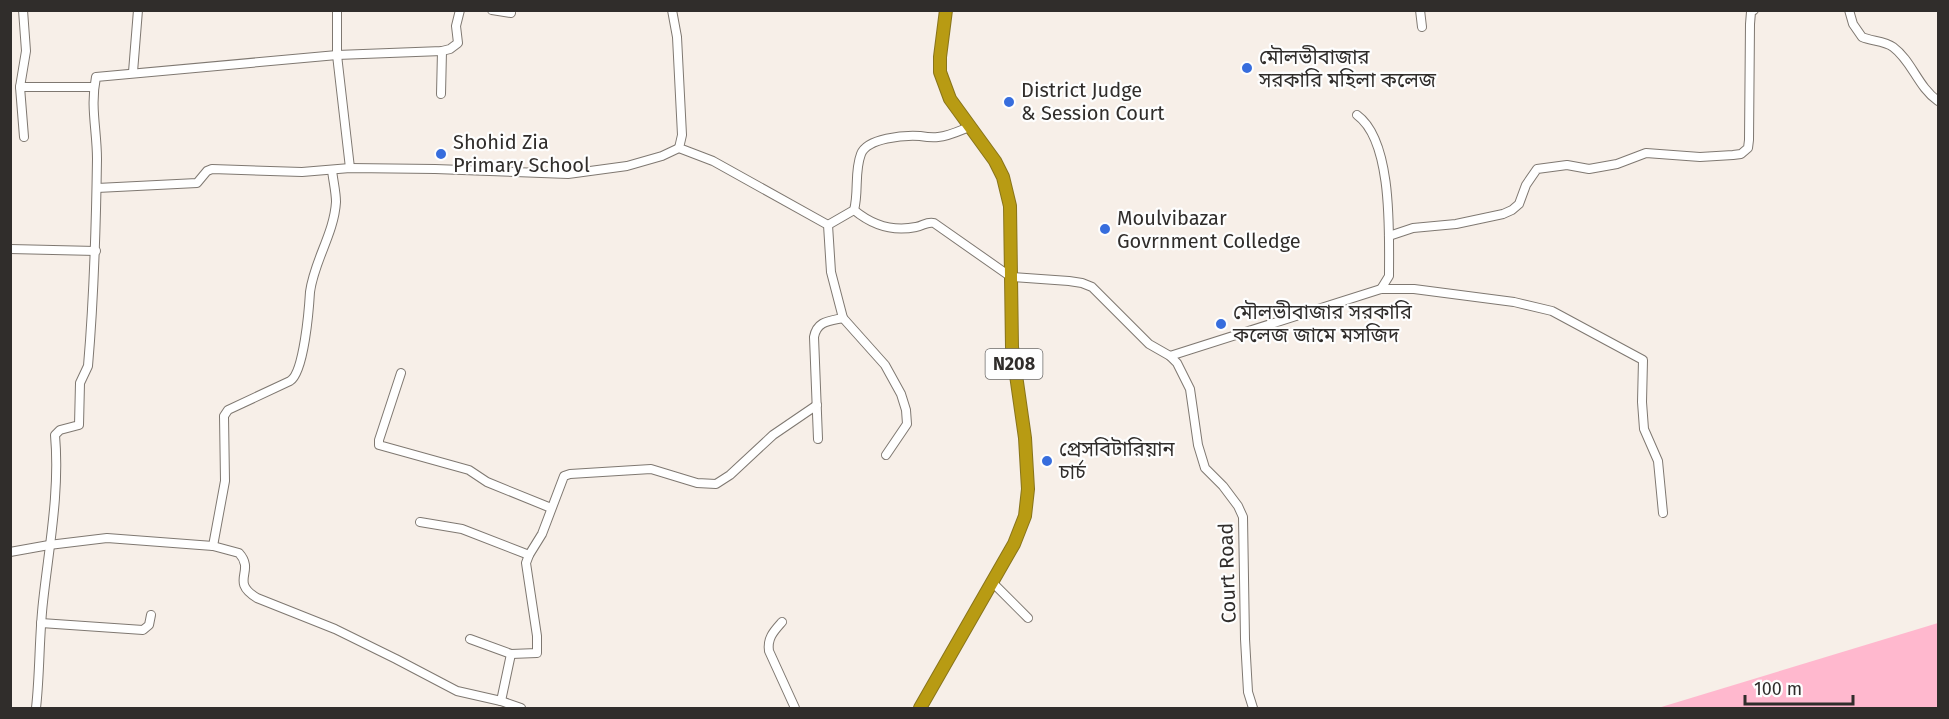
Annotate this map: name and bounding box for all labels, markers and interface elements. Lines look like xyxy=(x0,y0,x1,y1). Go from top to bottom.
place label: মৌলভীবাজার সরকারি মহিলা কলেজ xyxy=(1258,45,1437,92)
marker: মৌলভীবাজার সরকারি মহিলা কলেজ xyxy=(1240,61,1254,75)
place label: District Judge & Session Court xyxy=(1021,78,1165,125)
marker: District Judge & Session Court xyxy=(1002,95,1016,109)
place label: Shohid Zia Primary School xyxy=(453,130,590,177)
marker: Shohid Zia Primary School xyxy=(434,147,448,161)
place label: Moulvibazar Govrnment Colledge xyxy=(1117,206,1301,253)
marker: Moulvibazar Govrnment Colledge xyxy=(1098,222,1112,236)
place label: মৌলভীবাজার সরকারি কলেজ জামে মসজিদ xyxy=(1232,300,1413,347)
marker: মৌলভীবাজার সরকারি কলেজ জামে মসজিদ xyxy=(1214,317,1228,331)
road number: N208 xyxy=(986,349,1042,379)
place label: প্রেসবিটারিয়ান চার্চ xyxy=(1058,437,1176,484)
marker: প্রেসবিটারিয়ান চার্চ xyxy=(1040,454,1054,468)
street label: Court Road xyxy=(1213,522,1241,624)
scale bar xyxy=(1745,668,1853,706)
text: 100 m xyxy=(1754,678,1802,700)

